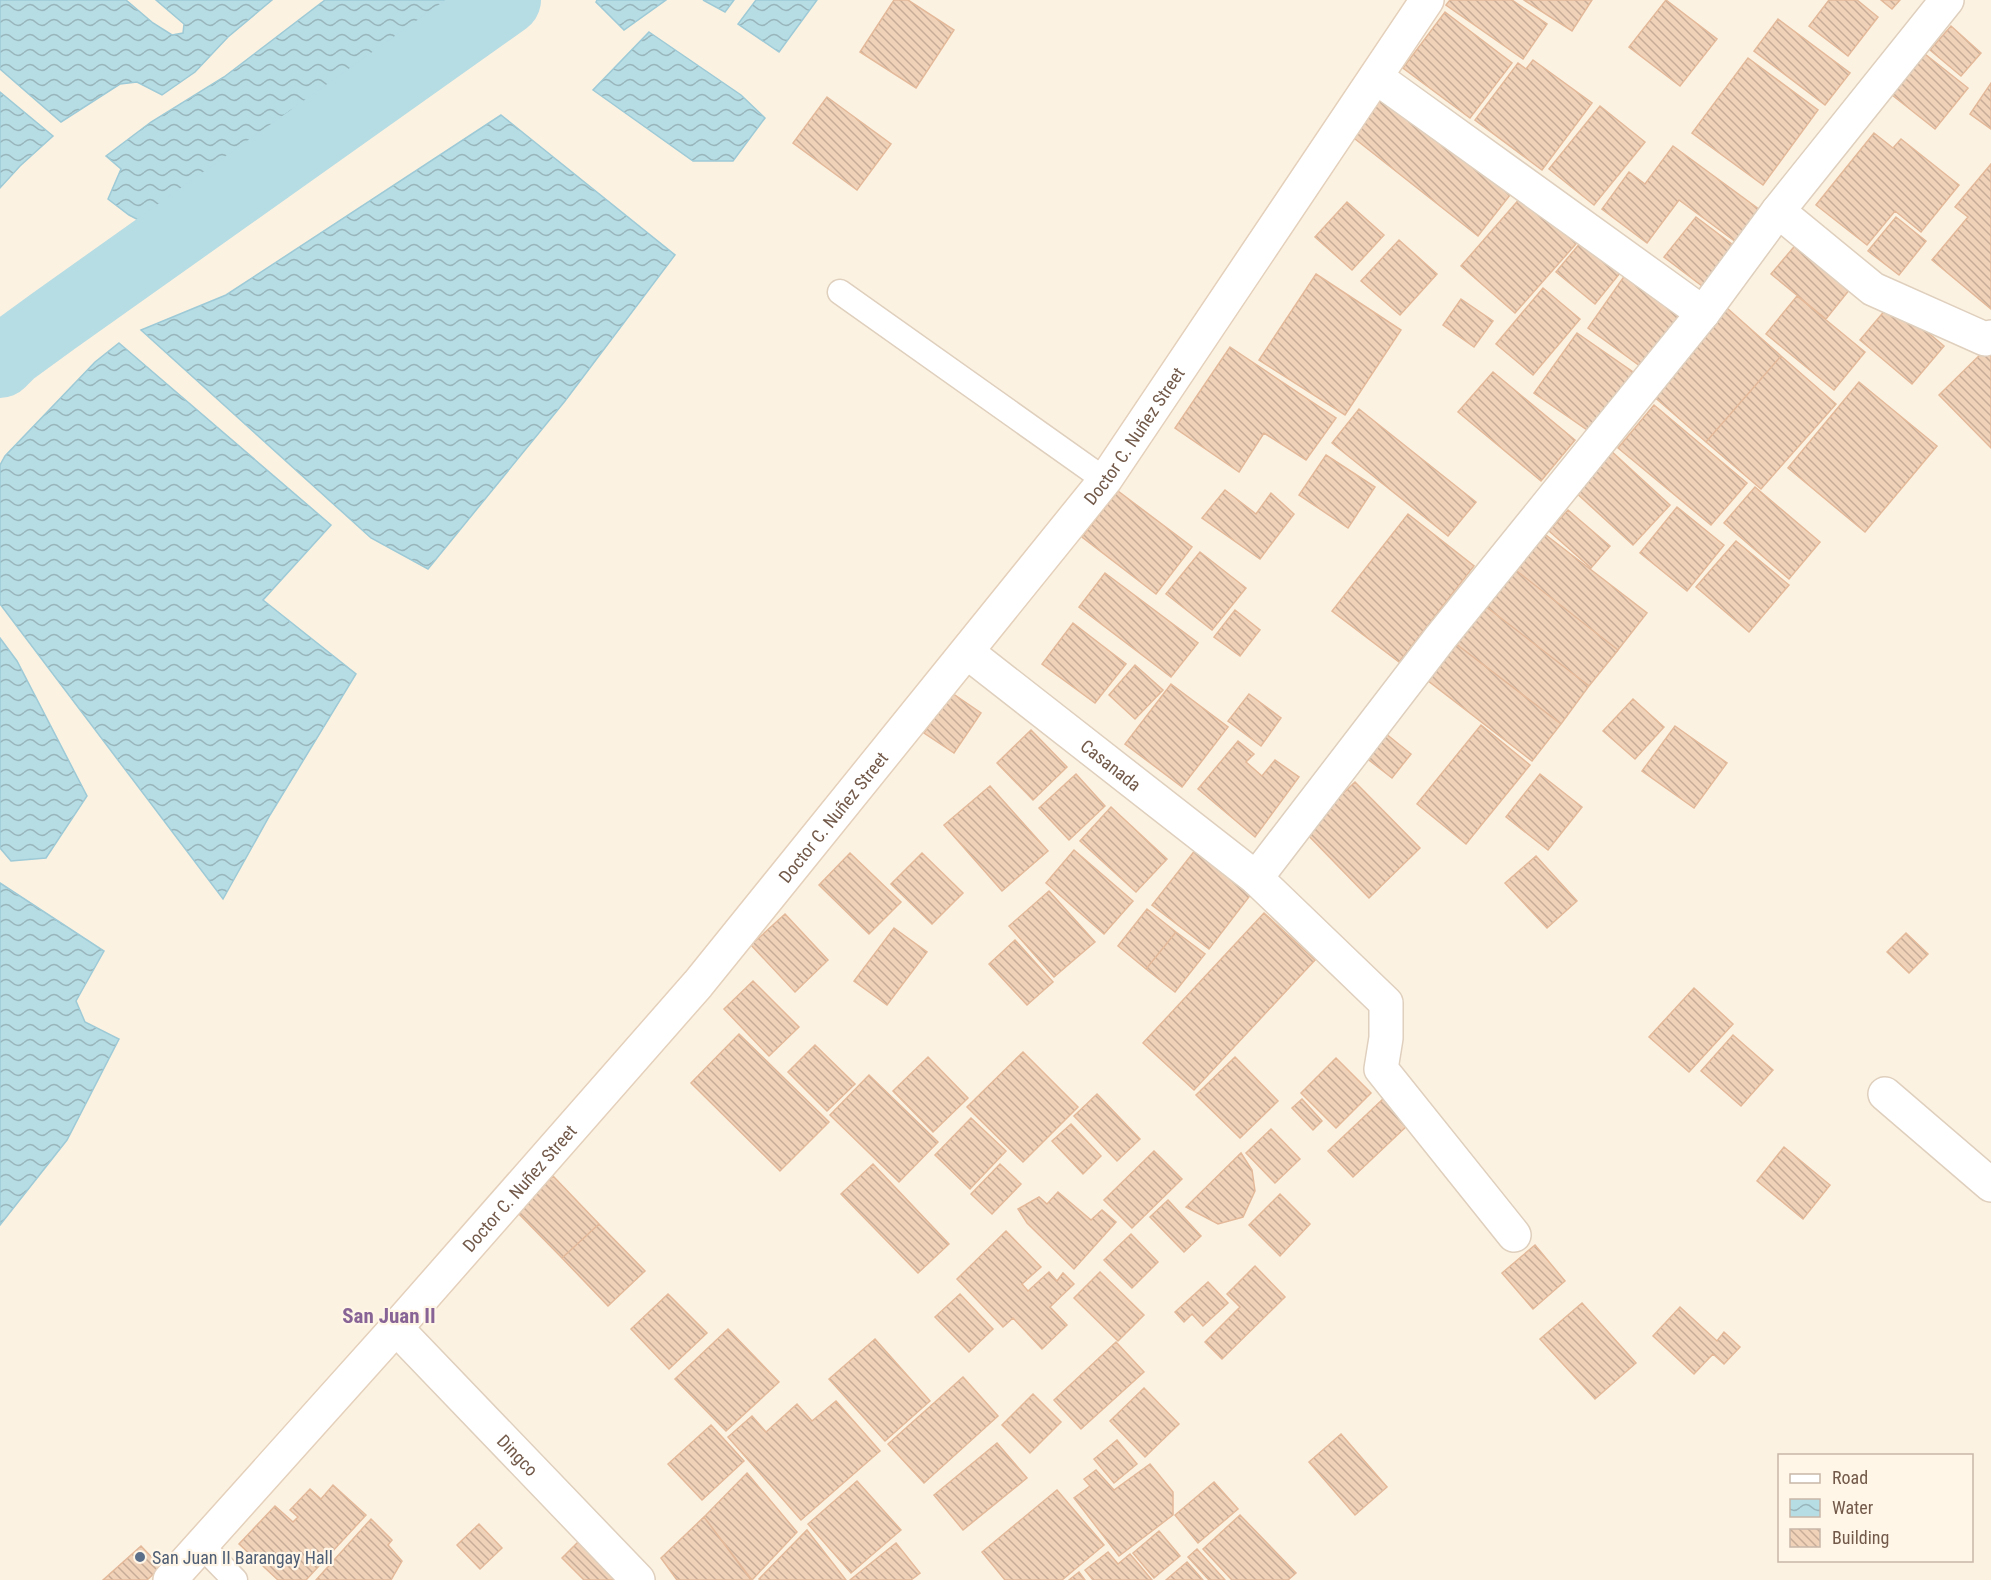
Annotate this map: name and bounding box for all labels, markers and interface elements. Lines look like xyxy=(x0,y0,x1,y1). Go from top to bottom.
street label: Doctor C. Nuñez Street xyxy=(1079,363,1188,508)
street label: Casanada xyxy=(1077,735,1145,795)
street label: Doctor C. Nuñez Street xyxy=(774,747,892,886)
street label: Doctor C. Nuñez Street xyxy=(458,1120,580,1256)
district label: San Juan II xyxy=(342,1304,436,1328)
street label: Dingco xyxy=(493,1430,543,1480)
legend xyxy=(1778,1454,1973,1562)
text: Road xyxy=(1832,1467,1868,1488)
text: Water xyxy=(1832,1497,1874,1518)
text: Building xyxy=(1832,1527,1889,1548)
place label: San Juan II Barangay Hall xyxy=(152,1547,333,1568)
marker: San Juan II Barangay Hall xyxy=(133,1550,147,1564)

